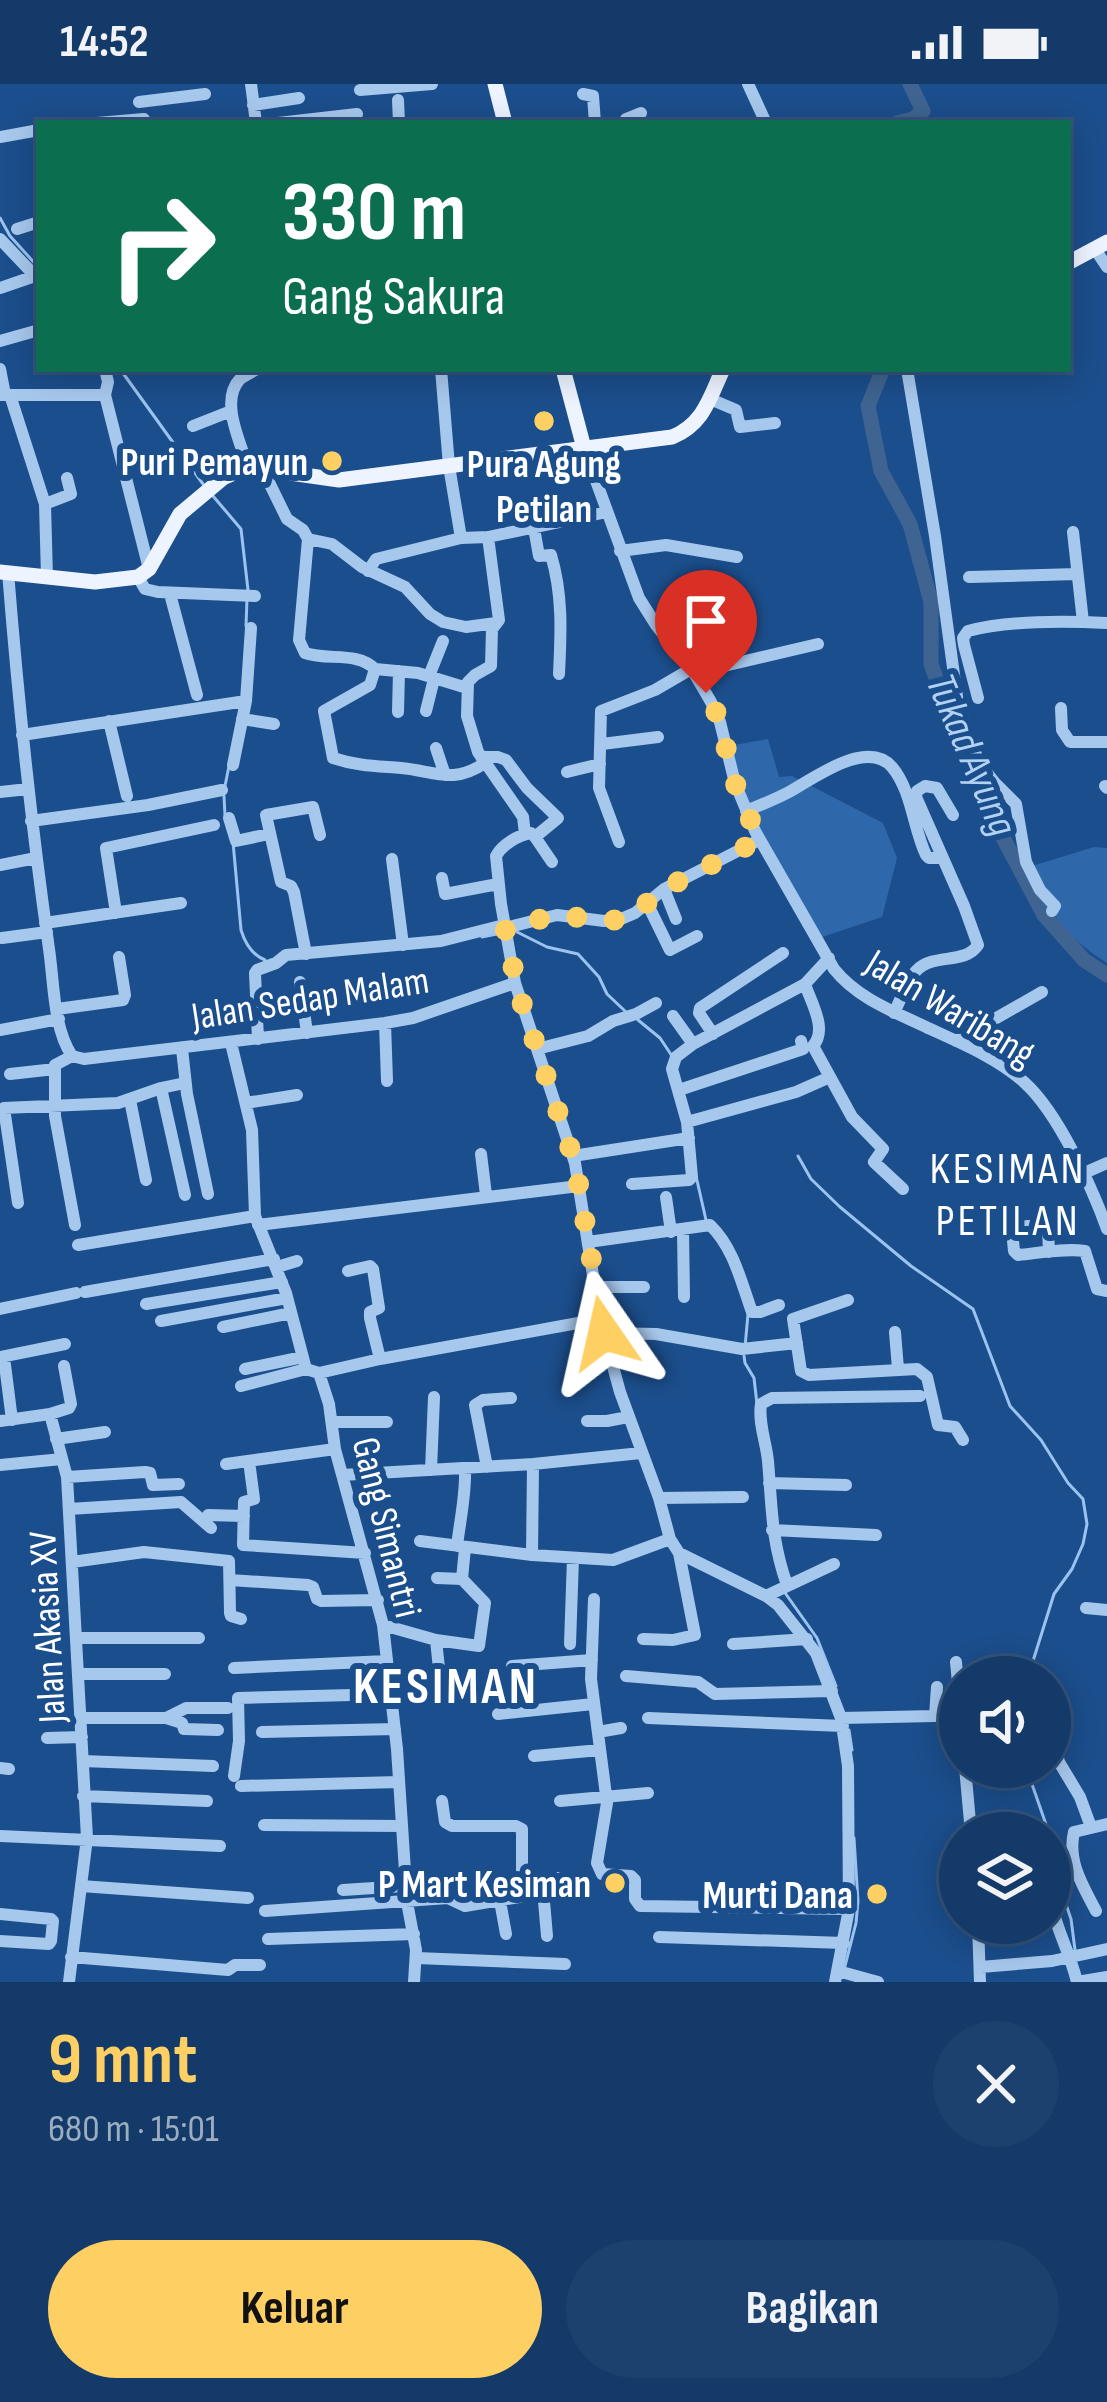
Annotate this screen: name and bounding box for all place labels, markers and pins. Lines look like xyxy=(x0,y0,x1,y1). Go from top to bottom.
marker: Pura Agung Petilan xyxy=(531,408,557,434)
place label: Puri Pemayun xyxy=(121,440,308,487)
place label: Pura Agung Petilan xyxy=(467,442,621,534)
marker: Puri Pemayun xyxy=(319,448,345,474)
pin xyxy=(655,570,757,693)
place label: P Mart Kesiman xyxy=(378,1862,591,1909)
marker: P Mart Kesiman xyxy=(602,1870,628,1896)
place label: Murti Dana xyxy=(702,1873,853,1920)
marker: Murti Dana xyxy=(864,1881,890,1907)

